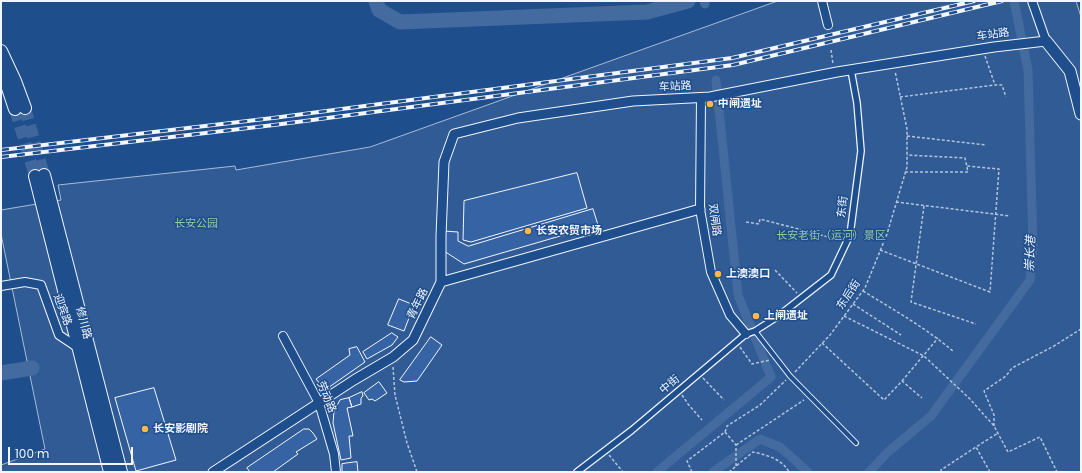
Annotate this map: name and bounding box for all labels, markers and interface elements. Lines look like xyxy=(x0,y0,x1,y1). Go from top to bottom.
street label: 车站路 xyxy=(976,26,1010,44)
street label: 车站路 xyxy=(658,80,692,94)
place label: 中闸遗址 xyxy=(718,97,762,111)
marker: 中闸遗址 xyxy=(705,99,715,109)
street label: 东街 xyxy=(835,195,851,219)
street label: 双闸路 xyxy=(705,203,723,237)
park label: 长安公园 xyxy=(174,217,218,231)
place label: 长安农贸市场 xyxy=(536,224,602,238)
marker: 长安农贸市场 xyxy=(523,226,533,236)
park label: 长安老街（运河）景区 xyxy=(776,229,886,243)
water label: 崇长港 xyxy=(1023,236,1039,272)
place label: 上澳澳口 xyxy=(726,267,770,281)
marker: 上澳澳口 xyxy=(713,269,723,279)
street label: 东后街 xyxy=(834,278,864,312)
street label: 青年路 xyxy=(405,286,431,322)
street label: 迎宾路 xyxy=(50,292,74,328)
street label: 修川路 xyxy=(73,305,93,341)
place label: 上闸遗址 xyxy=(764,309,808,323)
marker: 上闸遗址 xyxy=(751,311,761,321)
street label: 中街 xyxy=(657,373,683,397)
street label: 劳动路 xyxy=(313,379,339,415)
place label: 长安影剧院 xyxy=(153,422,208,436)
marker: 长安影剧院 xyxy=(140,424,150,434)
scale bar xyxy=(10,439,135,465)
text: 100 m xyxy=(15,445,49,462)

